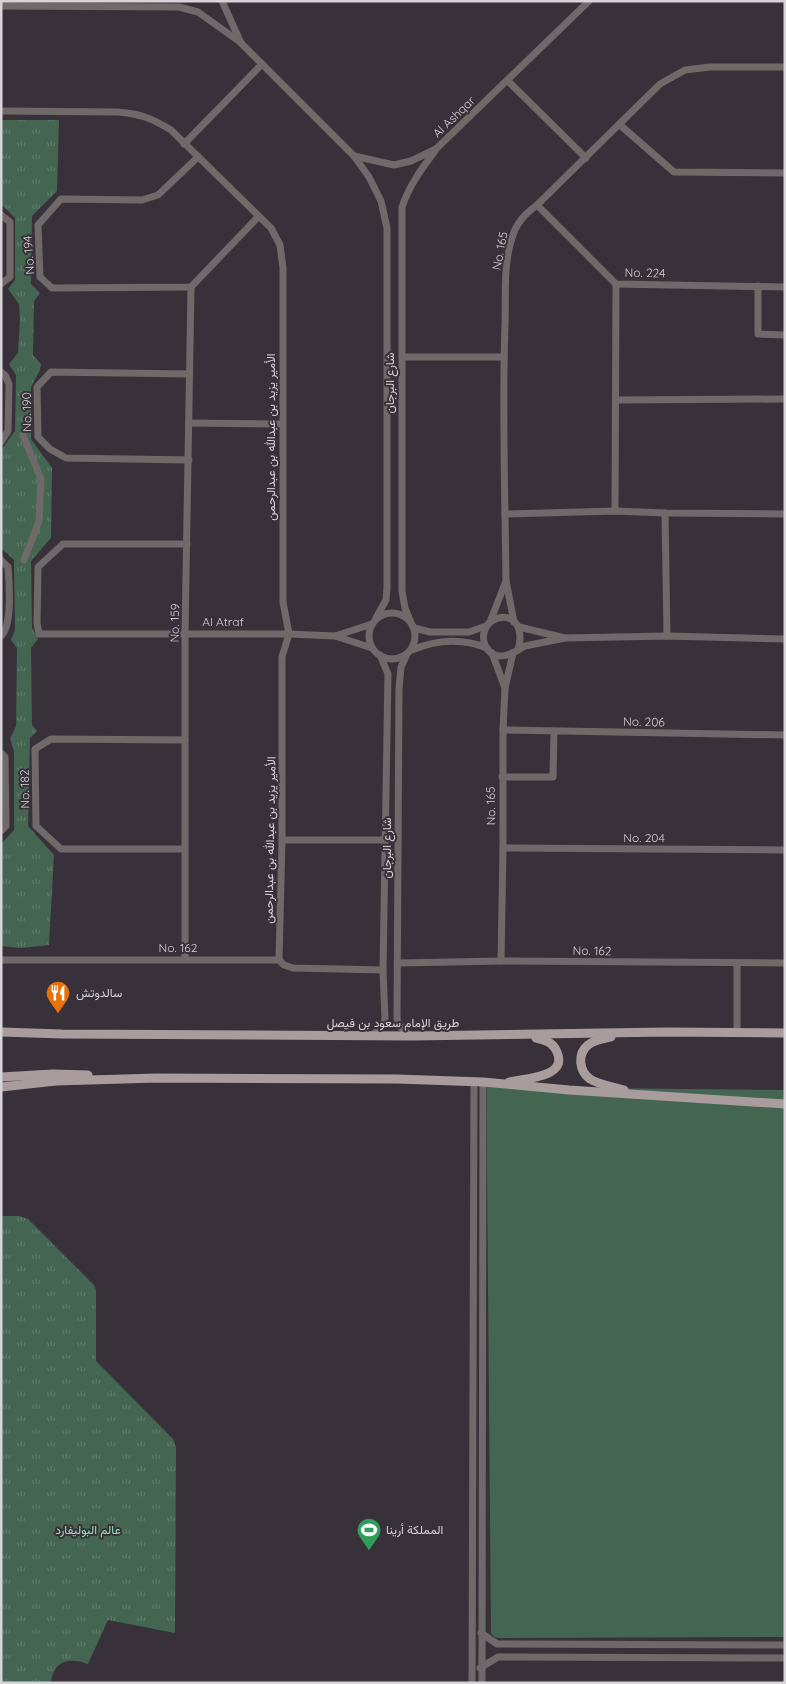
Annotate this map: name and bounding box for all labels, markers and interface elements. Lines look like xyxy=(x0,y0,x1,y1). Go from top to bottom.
street label: Al Ashqar xyxy=(429,93,478,141)
street label: No. 165 xyxy=(488,230,511,271)
street label: No. 194 xyxy=(20,235,37,275)
street label: No. 224 xyxy=(624,265,666,280)
street label: الأمير يزيد بن عبدالله بن عبدالرحمن xyxy=(263,353,279,521)
street label: شارع البرجان xyxy=(382,353,399,413)
street label: No. 190 xyxy=(19,392,34,432)
street label: No. 159 xyxy=(167,603,182,643)
street label: Al Atraf xyxy=(202,614,244,629)
street label: No. 206 xyxy=(623,714,666,729)
street label: الأمير يزيد بن عبدالله بن عبدالرحمن xyxy=(261,756,279,924)
street label: No. 182 xyxy=(17,769,32,809)
street label: No. 165 xyxy=(483,786,498,826)
street label: شارع البرجان xyxy=(379,818,396,878)
street label: No. 204 xyxy=(623,830,665,845)
street label: No. 162 xyxy=(159,940,198,955)
street label: No. 162 xyxy=(572,943,612,958)
restaurant icon: سالدوتش xyxy=(45,980,71,1014)
place label: سالدوتش xyxy=(76,985,122,1001)
street label: طريق الإمام سعود بن فيصل xyxy=(327,1015,459,1031)
sports icon: المملكة أرينا xyxy=(356,1517,382,1551)
park label: عالم البوليفارد xyxy=(55,1522,121,1538)
place label: المملكة أرينا xyxy=(386,1522,443,1538)

